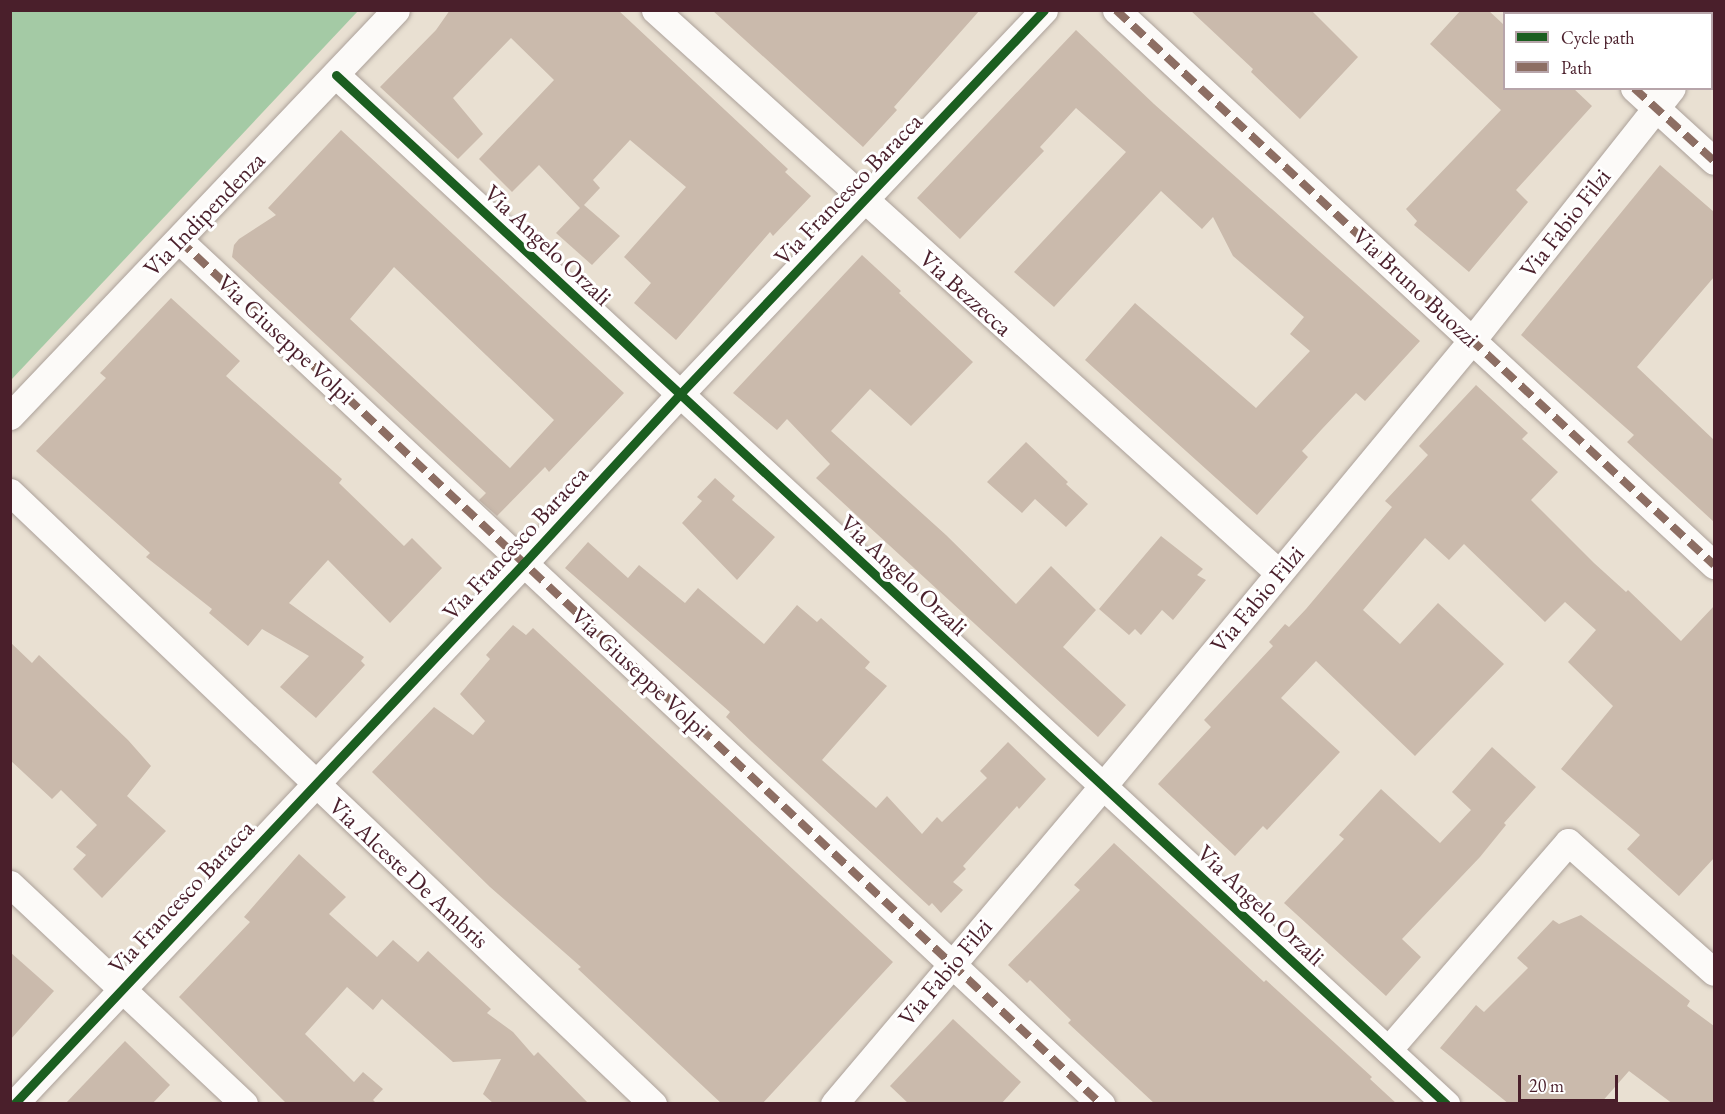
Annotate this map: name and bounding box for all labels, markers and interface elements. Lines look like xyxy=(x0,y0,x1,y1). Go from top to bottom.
legend xyxy=(1503,12,1713,90)
text: Cycle path xyxy=(1561,26,1635,49)
text: Path xyxy=(1561,56,1592,79)
street label: Via Francesco Baracca xyxy=(768,107,928,271)
street label: Via Indipendenza xyxy=(137,146,271,282)
street label: Via Fabio Filzi xyxy=(1513,163,1617,283)
street label: Via Angelo Orzali xyxy=(478,179,618,311)
street label: Via Bruno Buozzi xyxy=(1347,221,1485,353)
street label: Via Bezzecca xyxy=(914,244,1018,342)
street label: Via Giuseppe Volpi xyxy=(211,268,361,410)
street label: Via Francesco Baracca xyxy=(436,460,594,626)
street label: Via Angelo Orzali xyxy=(834,509,974,641)
street label: Via Fabio Filzi xyxy=(1204,540,1310,658)
street label: Via Giuseppe Volpi xyxy=(565,601,715,743)
street label: Via Alceste De Ambris xyxy=(323,792,495,954)
street label: Via Francesco Baracca xyxy=(102,814,260,980)
street label: Via Angelo Orzali xyxy=(1191,839,1331,971)
street label: Via Fabio Filzi xyxy=(892,913,998,1031)
scale bar xyxy=(1521,1063,1622,1101)
text: 20 m xyxy=(1529,1074,1564,1097)

